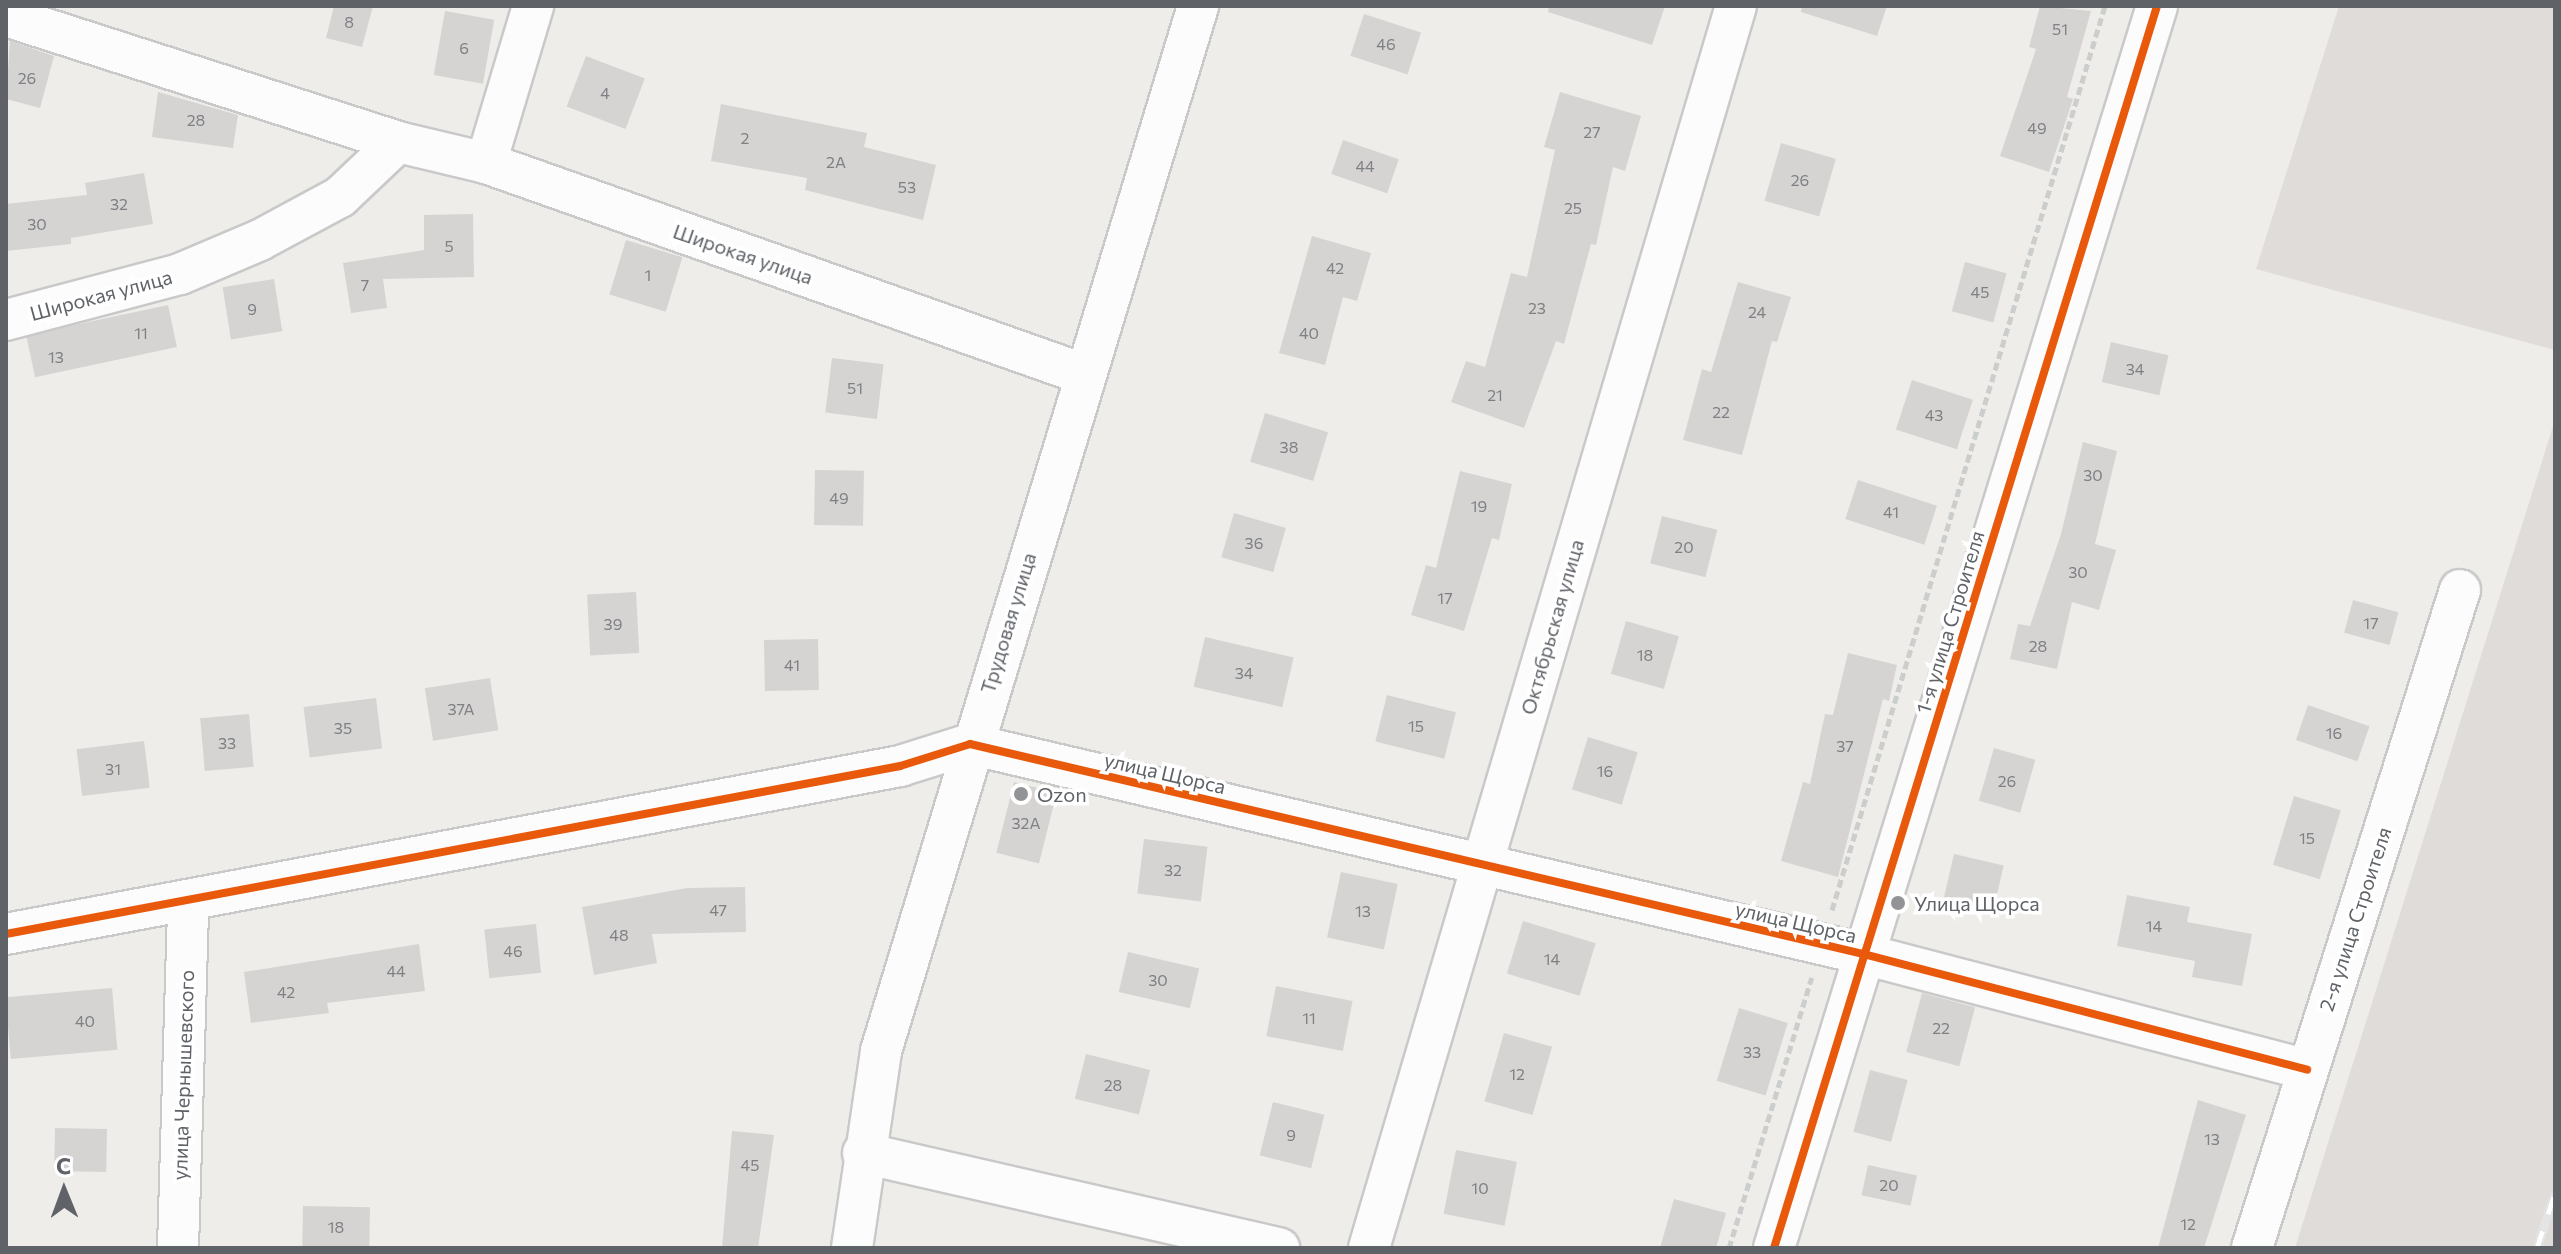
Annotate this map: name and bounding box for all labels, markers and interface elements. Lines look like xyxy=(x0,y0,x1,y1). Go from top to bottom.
house number: 8 xyxy=(344,12,354,32)
house number: 51 xyxy=(2052,19,2068,39)
house number: 46 xyxy=(1376,34,1396,54)
house number: 6 xyxy=(459,38,469,58)
house number: 26 xyxy=(18,68,36,88)
house number: 4 xyxy=(600,83,610,103)
house number: 28 xyxy=(187,110,205,130)
house number: 49 xyxy=(2027,118,2047,138)
house number: 27 xyxy=(1583,122,1601,142)
house number: 2 xyxy=(741,128,749,148)
house number: 2А xyxy=(826,152,846,172)
house number: 44 xyxy=(1355,156,1375,176)
house number: 26 xyxy=(1791,170,1809,190)
house number: 53 xyxy=(898,177,916,197)
house number: 32 xyxy=(110,194,128,214)
house number: 25 xyxy=(1564,198,1582,218)
house number: 30 xyxy=(27,214,47,234)
street label: Широкая улица xyxy=(670,219,816,289)
house number: 5 xyxy=(444,236,454,256)
house number: 42 xyxy=(1326,258,1344,278)
street label: Широкая улица xyxy=(27,264,175,326)
house number: 1 xyxy=(645,265,651,285)
house number: 7 xyxy=(361,275,369,295)
house number: 45 xyxy=(1971,282,1989,302)
house number: 23 xyxy=(1528,298,1546,318)
house number: 9 xyxy=(247,299,257,319)
house number: 24 xyxy=(1748,302,1766,322)
house number: 11 xyxy=(134,323,148,343)
house number: 40 xyxy=(1299,323,1319,343)
house number: 13 xyxy=(48,347,64,367)
house number: 34 xyxy=(2126,359,2144,379)
house number: 51 xyxy=(847,378,863,398)
house number: 21 xyxy=(1487,385,1503,405)
house number: 22 xyxy=(1712,402,1730,422)
house number: 43 xyxy=(1925,405,1943,425)
house number: 38 xyxy=(1280,437,1298,457)
house number: 30 xyxy=(2083,465,2103,485)
house number: 49 xyxy=(829,488,849,508)
house number: 19 xyxy=(1471,496,1487,516)
house number: 41 xyxy=(1883,502,1899,522)
street label: 1-я улица Строителя xyxy=(1911,528,1989,716)
house number: 36 xyxy=(1245,533,1263,553)
street label: Октябрьская улица xyxy=(1516,537,1588,717)
house number: 20 xyxy=(1674,537,1694,557)
street label: Трудовая улица xyxy=(975,550,1041,696)
house number: 30 xyxy=(2068,562,2088,582)
house number: 17 xyxy=(1437,588,1453,608)
house number: 17 xyxy=(2363,613,2379,633)
house number: 39 xyxy=(604,614,622,634)
house number: 28 xyxy=(2029,636,2047,656)
house number: 18 xyxy=(1637,645,1653,665)
house number: 41 xyxy=(784,655,800,675)
house number: 34 xyxy=(1235,663,1253,683)
house number: 37А xyxy=(447,699,475,719)
house number: 15 xyxy=(1408,716,1424,736)
house number: 35 xyxy=(334,718,352,738)
house number: 16 xyxy=(2326,723,2342,743)
house number: 33 xyxy=(218,733,236,753)
house number: 37 xyxy=(1836,736,1854,756)
street label: улица Щорса xyxy=(1102,747,1228,799)
house number: 31 xyxy=(105,759,121,779)
house number: 16 xyxy=(1597,761,1613,781)
house number: 26 xyxy=(1998,771,2016,791)
place label: Ozon xyxy=(1037,782,1087,806)
marker: Ozon xyxy=(1012,785,1030,803)
house number: 32А xyxy=(1012,813,1040,833)
street label: 2-я улица Строителя xyxy=(2314,824,2396,1014)
house number: 15 xyxy=(2299,828,2315,848)
house number: 32 xyxy=(1164,860,1182,880)
place label: Улица Щорса xyxy=(1914,891,2040,915)
marker: Улица Щорса xyxy=(1889,894,1907,912)
street label: улица Щорса xyxy=(1733,896,1859,948)
house number: 47 xyxy=(709,900,727,920)
house number: 13 xyxy=(1355,901,1371,921)
house number: 14 xyxy=(2146,916,2162,936)
house number: 48 xyxy=(609,925,629,945)
house number: 46 xyxy=(503,941,523,961)
house number: 14 xyxy=(1544,949,1560,969)
house number: 44 xyxy=(386,961,406,981)
street label: улица Чернышевского xyxy=(167,969,199,1181)
house number: 30 xyxy=(1148,970,1168,990)
house number: 42 xyxy=(277,982,295,1002)
house number: 11 xyxy=(1302,1008,1316,1028)
house number: 40 xyxy=(75,1011,95,1031)
house number: 22 xyxy=(1932,1018,1950,1038)
house number: 33 xyxy=(1743,1042,1761,1062)
house number: 12 xyxy=(1509,1064,1525,1084)
house number: 28 xyxy=(1104,1075,1122,1095)
house number: 9 xyxy=(1286,1125,1296,1145)
house number: 13 xyxy=(2204,1129,2220,1149)
north arrow xyxy=(24,1150,104,1230)
text: С xyxy=(56,1152,71,1179)
house number: 45 xyxy=(741,1155,759,1175)
house number: 20 xyxy=(1879,1175,1899,1195)
house number: 10 xyxy=(1471,1178,1489,1198)
house number: 12 xyxy=(2180,1214,2196,1234)
house number: 18 xyxy=(328,1217,344,1237)

